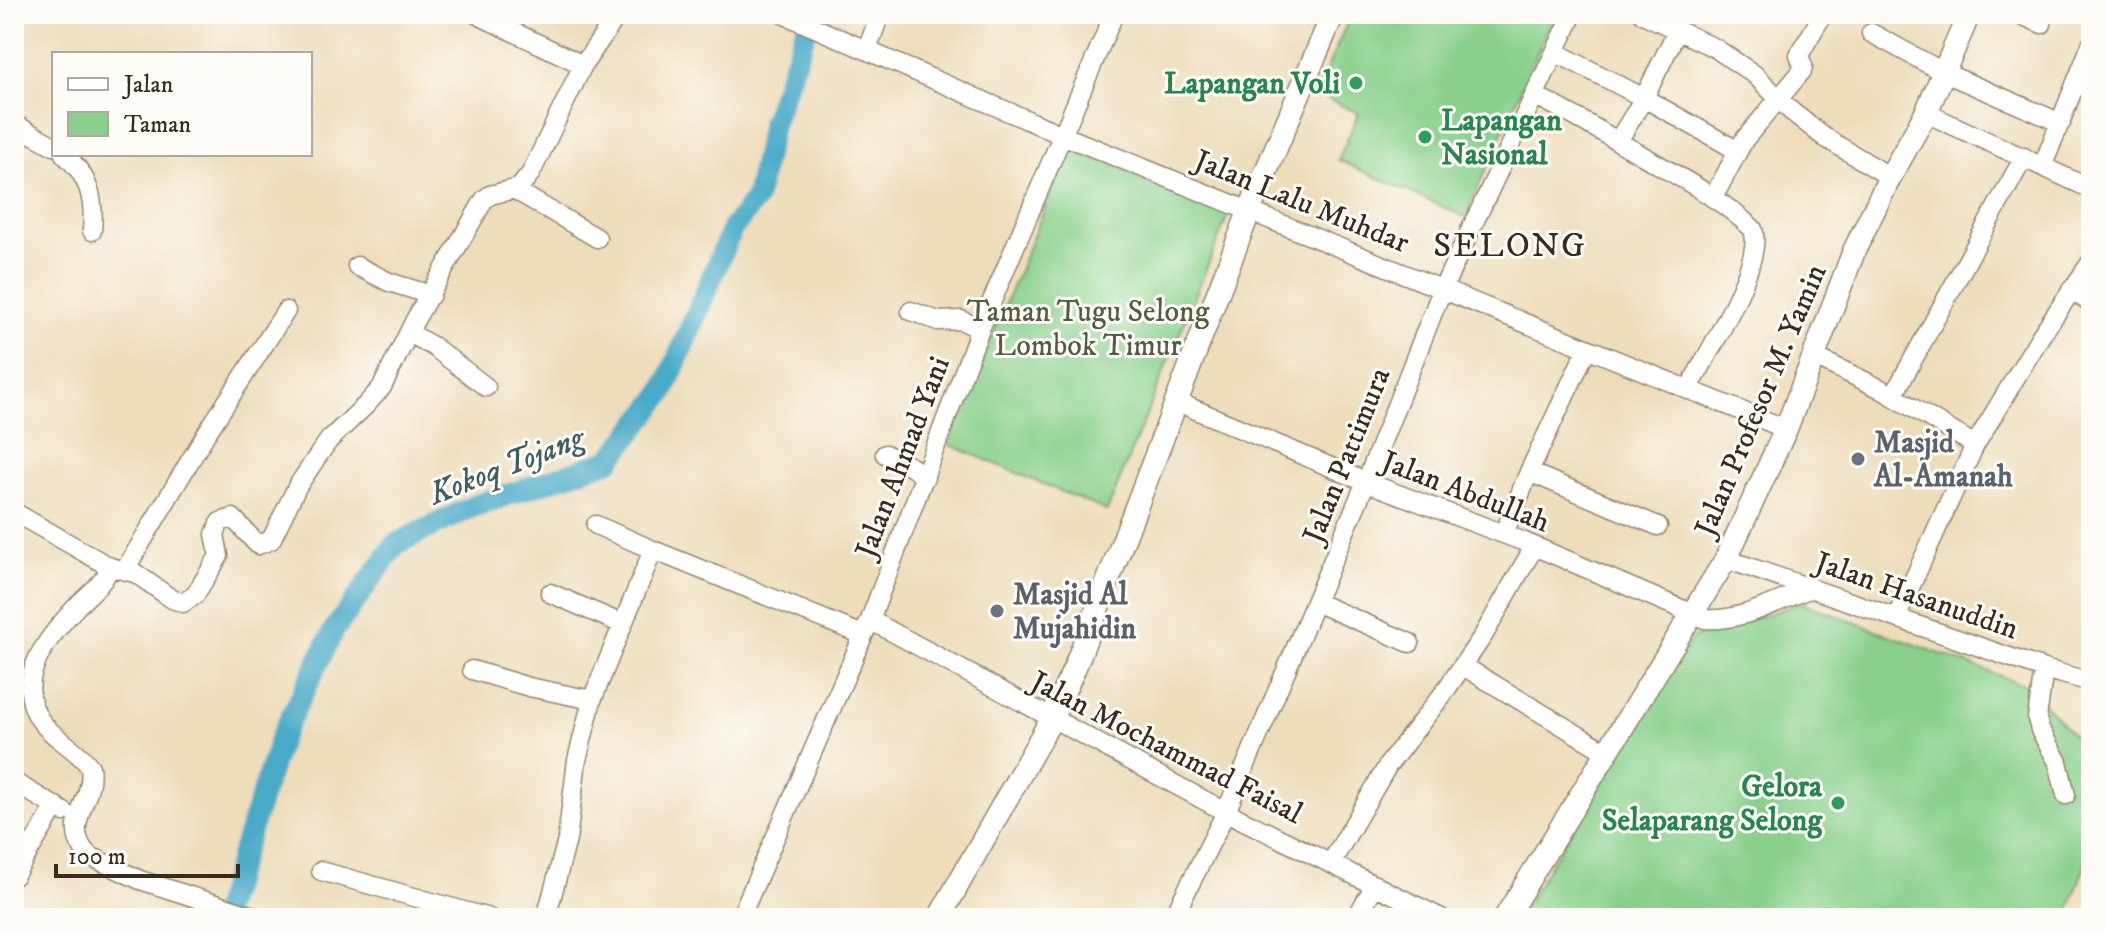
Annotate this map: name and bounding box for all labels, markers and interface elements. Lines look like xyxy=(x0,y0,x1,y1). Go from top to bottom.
legend xyxy=(52,52,312,156)
place label: Lapangan Voli xyxy=(1164,66,1340,103)
text: Jalan xyxy=(122,70,174,100)
marker: Lapangan Voli xyxy=(1347,74,1365,92)
place label: Lapangan Nasional xyxy=(1441,103,1562,174)
text: Taman xyxy=(124,110,191,140)
marker: Lapangan Nasional xyxy=(1416,128,1434,146)
street label: Jalan Lalu Muhdar xyxy=(1186,141,1414,262)
district label: SELONG xyxy=(1433,225,1587,267)
street label: Jalan Profesor M. Yamin xyxy=(1686,259,1836,545)
park label: Taman Tugu Selong Lombok Timur xyxy=(967,294,1210,365)
street label: Jalan Ahmad Yani xyxy=(847,352,959,566)
street label: Jalan Pattimura xyxy=(1294,362,1399,551)
water label: Kokoq Tojang xyxy=(423,418,593,515)
place label: Masjid Al-Amanah xyxy=(1873,425,2013,496)
street label: Jalan Abdullah xyxy=(1373,442,1555,541)
marker: Masjid Al-Amanah xyxy=(1849,450,1867,468)
street label: Jalan Hasanuddin xyxy=(1807,543,2023,649)
place label: Masjid Al Mujahidin xyxy=(1013,577,1137,648)
marker: Masjid Al Mujahidin xyxy=(988,602,1006,620)
street label: Jalan Mochammad Faisal xyxy=(1022,662,1308,833)
place label: Gelora Selaparang Selong xyxy=(1602,769,1823,840)
marker: Gelora Selaparang Selong xyxy=(1829,794,1847,812)
scale bar xyxy=(56,828,238,878)
text: 100 m xyxy=(68,842,126,872)

